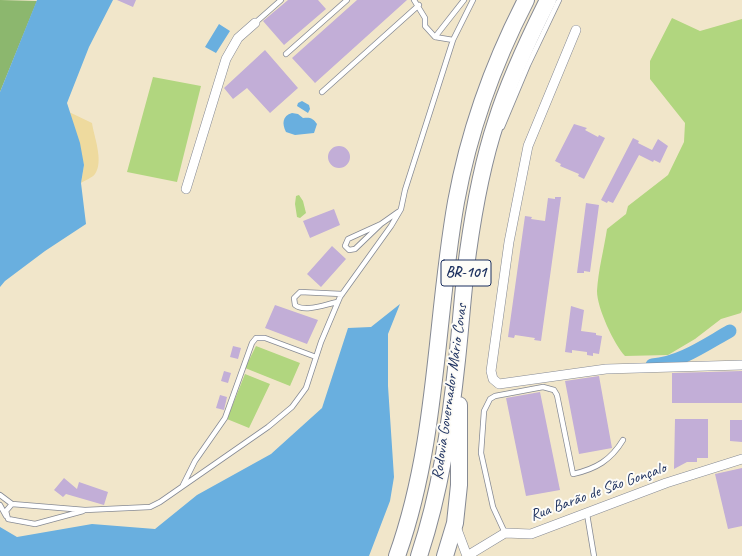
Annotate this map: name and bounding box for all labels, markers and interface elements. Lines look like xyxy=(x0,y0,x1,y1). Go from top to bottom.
road number: BR-101 xyxy=(441,260,491,286)
street label: Rodovia Governador Mário Covas xyxy=(428,303,472,481)
street label: Rua Barão de São Gonçalo xyxy=(527,458,669,526)

